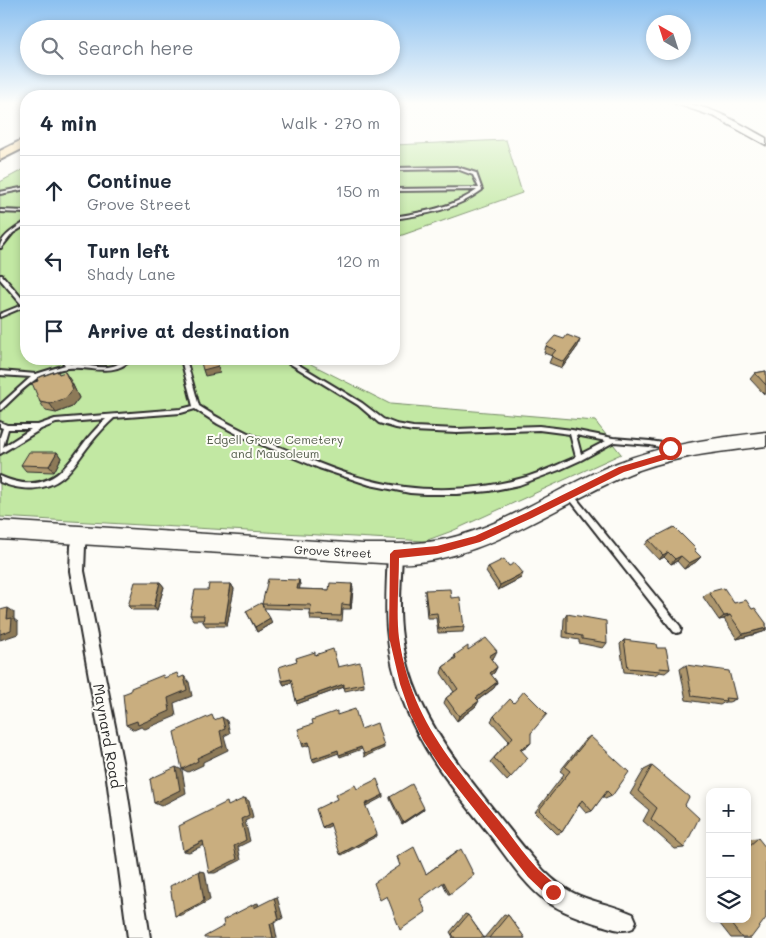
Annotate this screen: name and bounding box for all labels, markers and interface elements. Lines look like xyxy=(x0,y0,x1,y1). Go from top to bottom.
north arrow xyxy=(646,15,691,60)
search box xyxy=(20,20,400,75)
icon: search xyxy=(38,34,66,62)
text: Search here xyxy=(78,35,194,60)
text: 4 min xyxy=(40,109,97,136)
text: Walk · 270 m xyxy=(281,112,380,133)
text: Continue xyxy=(87,168,172,193)
icon: ahead xyxy=(40,177,68,205)
text: 150 m xyxy=(336,180,380,201)
text: Grove Street xyxy=(87,193,191,214)
text: Turn left xyxy=(87,238,170,263)
icon: left xyxy=(40,247,68,275)
text: 120 m xyxy=(336,250,380,271)
text: Shady Lane xyxy=(87,263,176,284)
icon: arrive xyxy=(40,317,68,345)
text: Arrive at destination xyxy=(87,318,290,343)
park label: Edgell Grove Cemetery and Mausoleum xyxy=(207,431,343,461)
route start xyxy=(659,437,682,460)
street label: Grove Street xyxy=(294,541,372,561)
street label: Maynard Road xyxy=(89,682,127,790)
map controls xyxy=(706,788,751,923)
button: + xyxy=(706,788,751,833)
button: − xyxy=(706,833,751,878)
button: layers xyxy=(706,878,751,923)
route end xyxy=(542,881,565,904)

